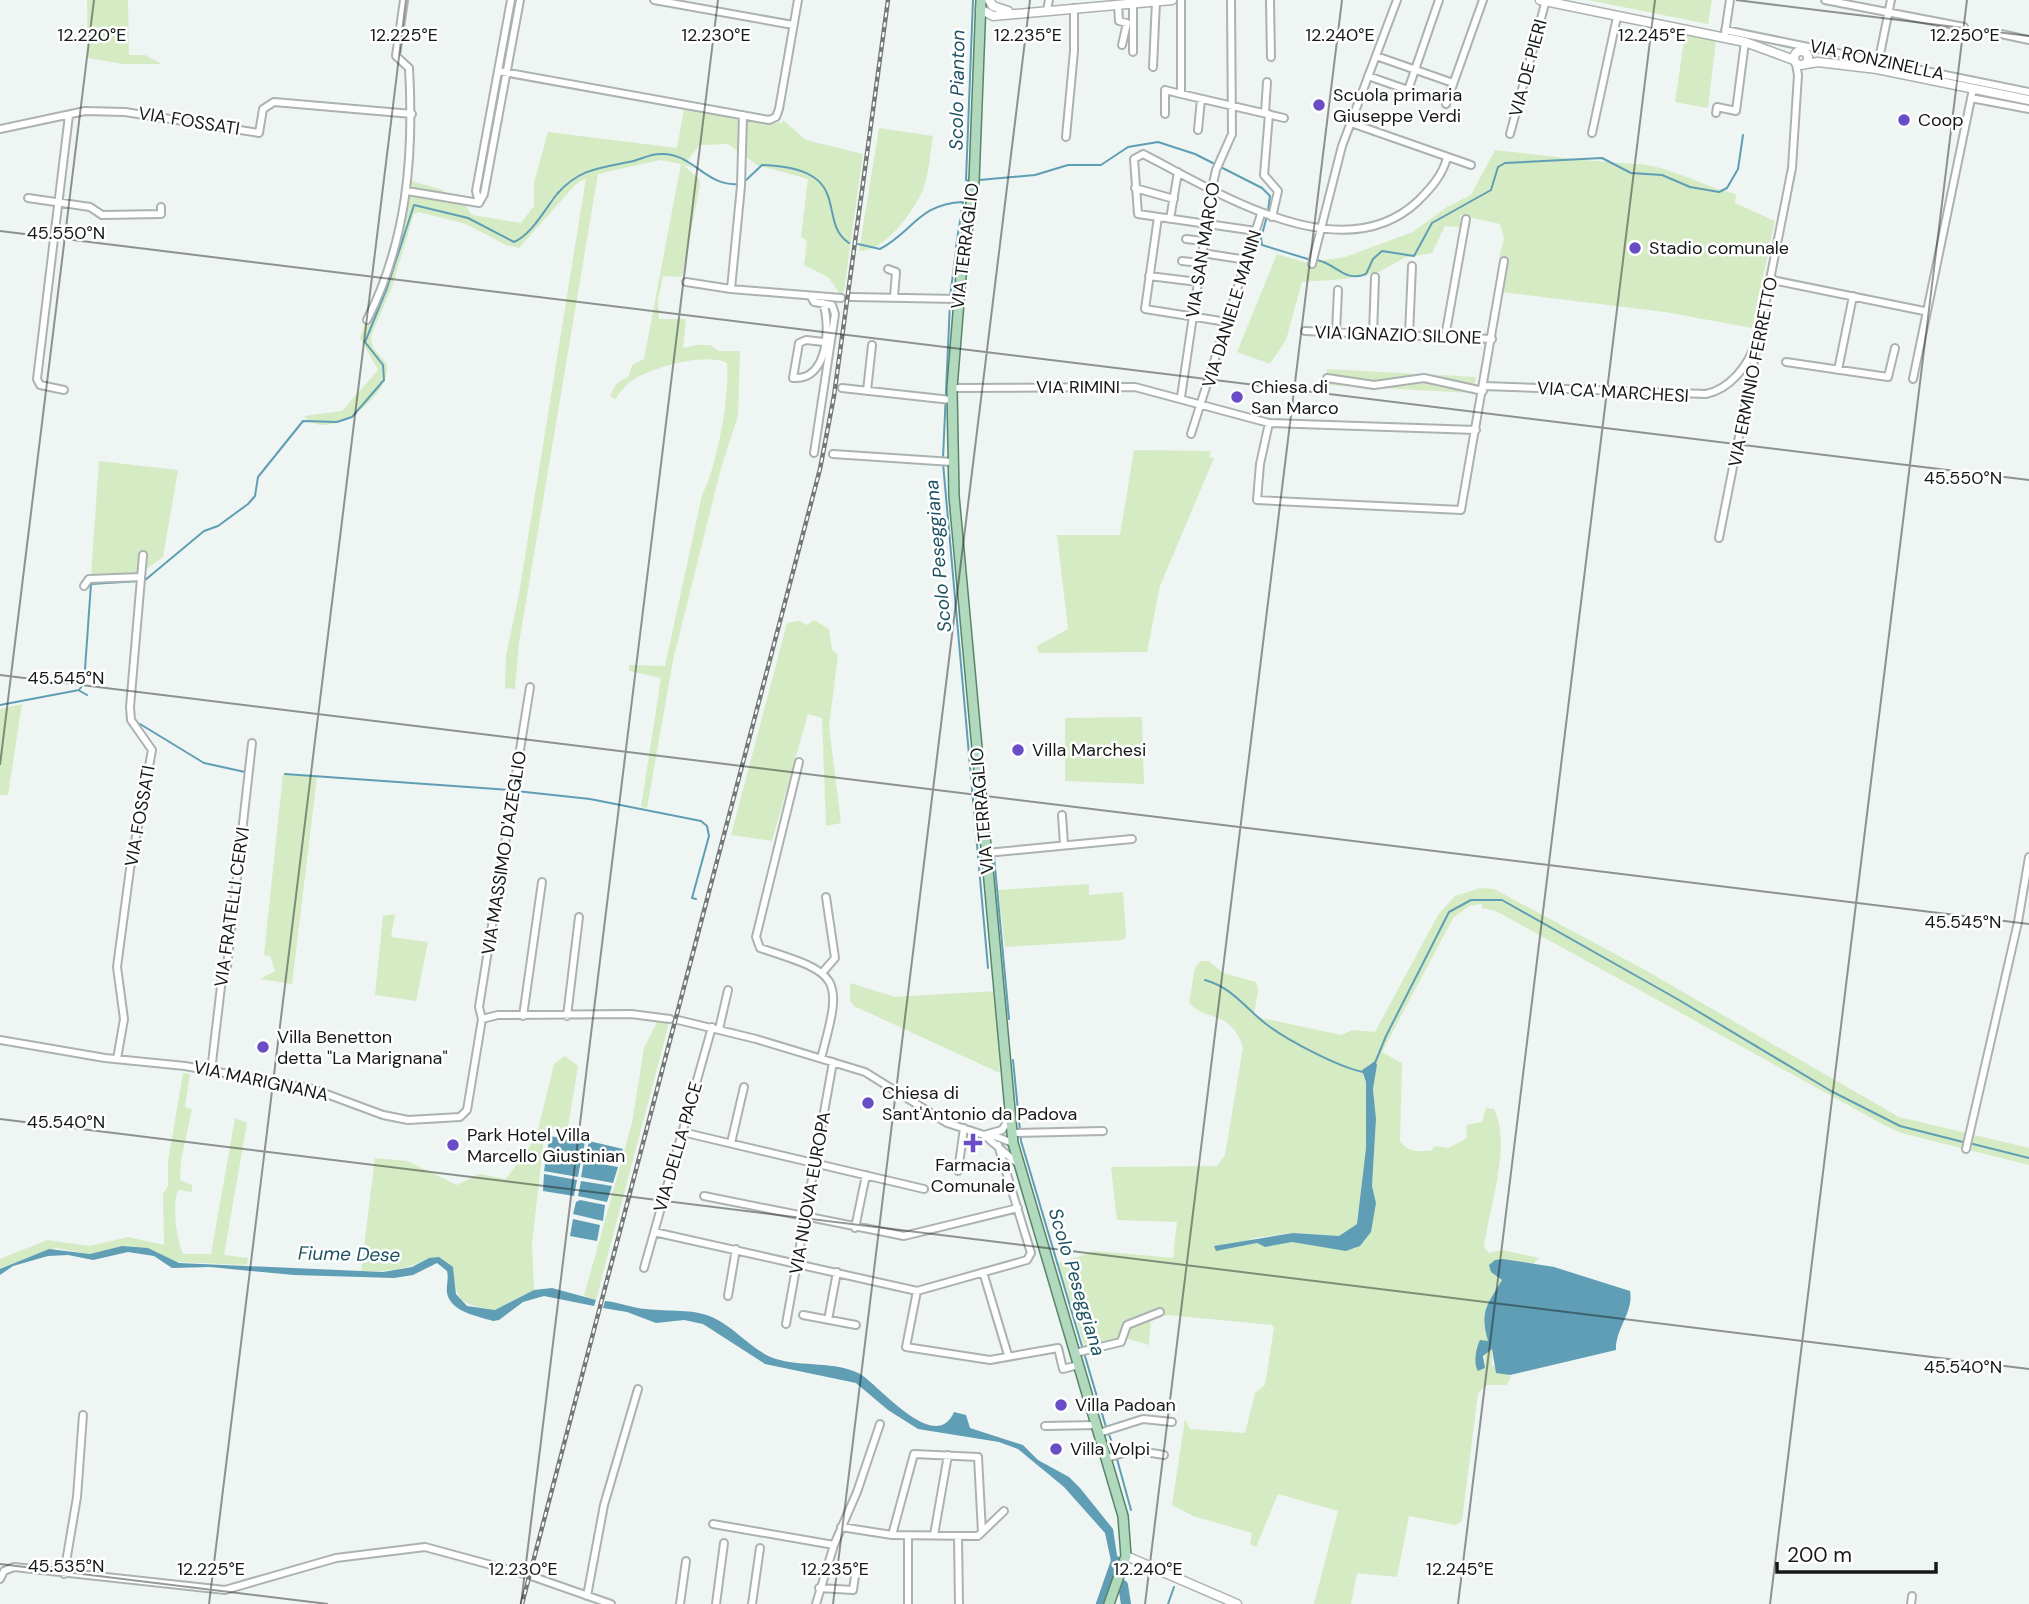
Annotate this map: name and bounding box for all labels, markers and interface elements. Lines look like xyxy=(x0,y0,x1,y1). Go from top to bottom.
street label: VIA DE PIERI xyxy=(1503,17,1553,119)
text: 12.220°E xyxy=(58,23,126,47)
text: 12.225°E xyxy=(370,23,438,47)
text: 12.230°E xyxy=(681,23,751,47)
text: 12.235°E xyxy=(994,23,1062,47)
text: 12.240°E xyxy=(1305,23,1375,47)
text: 12.245°E xyxy=(1618,23,1686,47)
text: 12.250°E xyxy=(1930,23,2000,47)
water label: Scolo Pianton xyxy=(943,29,971,151)
street label: VIA RONZINELLA xyxy=(1807,34,1947,86)
place label: Scuola primaria Giuseppe Verdi xyxy=(1333,83,1462,128)
marker: Scuola primaria Giuseppe Verdi xyxy=(1311,97,1327,113)
street label: VIA FOSSATI xyxy=(137,101,241,141)
place label: Coop xyxy=(1918,108,1964,132)
marker: Coop xyxy=(1896,112,1912,128)
street label: VIA SAN MARCO xyxy=(1180,180,1226,320)
street label: VIA TERRAGLIO xyxy=(945,181,985,311)
text: 45.550°N xyxy=(27,221,105,245)
street label: VIA DANIELE MANIN xyxy=(1197,227,1267,391)
place label: Stadio comunale xyxy=(1649,236,1789,260)
marker: Stadio comunale xyxy=(1627,240,1643,256)
street label: VIA ERMINIO FERRETTO xyxy=(1723,275,1783,469)
street label: VIA IGNAZIO SILONE xyxy=(1314,320,1482,350)
street label: VIA RIMINI xyxy=(1036,375,1120,399)
place label: Chiesa di San Marco xyxy=(1251,375,1339,420)
street label: VIA CA' MARCHESI xyxy=(1537,376,1689,408)
marker: Chiesa di San Marco xyxy=(1229,389,1245,405)
text: 45.550°N xyxy=(1924,466,2002,490)
water label: Scolo Peseggiana xyxy=(919,479,957,633)
text: 45.545°N xyxy=(28,666,104,690)
place label: Villa Marchesi xyxy=(1032,738,1146,762)
marker: Villa Marchesi xyxy=(1010,742,1026,758)
street label: VIA TERRAGLIO xyxy=(964,747,999,875)
street label: VIA MASSIMO D'AZEGLIO xyxy=(476,749,532,957)
street label: VIA FOSSATI xyxy=(119,764,161,868)
street label: VIA FRATELLI CERVI xyxy=(209,825,255,989)
text: 45.545°N xyxy=(1925,910,2001,934)
place label: Villa Benetton detta "La Marignana" xyxy=(277,1025,448,1070)
marker: Villa Benetton detta "La Marignana" xyxy=(255,1039,271,1055)
street label: VIA MARIGNANA xyxy=(191,1055,331,1107)
street label: VIA DELLA PACE xyxy=(648,1079,708,1215)
place label: Chiesa di Sant'Antonio da Padova xyxy=(882,1081,1077,1126)
marker: Chiesa di Sant'Antonio da Padova xyxy=(860,1095,876,1111)
text: 45.540°N xyxy=(27,1110,105,1134)
street label: VIA NUOVA EUROPA xyxy=(784,1110,836,1276)
place label: Park Hotel Villa Marcello Giustinian xyxy=(467,1123,625,1168)
marker: Farmacia Comunale xyxy=(965,1135,981,1151)
marker: Park Hotel Villa Marcello Giustinian xyxy=(445,1137,461,1153)
place label: Farmacia Comunale xyxy=(931,1153,1015,1198)
water label: Scolo Peseggiana xyxy=(1043,1205,1111,1359)
water label: Fiume Dese xyxy=(298,1241,401,1267)
text: 45.540°N xyxy=(1924,1355,2002,1379)
place label: Villa Padoan xyxy=(1075,1393,1176,1417)
marker: Villa Padoan xyxy=(1053,1397,1069,1413)
place label: Villa Volpi xyxy=(1070,1437,1150,1461)
marker: Villa Volpi xyxy=(1048,1441,1064,1457)
scale bar xyxy=(1777,1530,1936,1574)
text: 200 m xyxy=(1787,1541,1852,1569)
text: 45.535°N xyxy=(28,1554,104,1578)
text: 12.225°E xyxy=(177,1557,245,1581)
text: 12.230°E xyxy=(488,1557,558,1581)
text: 12.235°E xyxy=(801,1557,869,1581)
text: 12.240°E xyxy=(1113,1557,1183,1581)
text: 12.245°E xyxy=(1426,1557,1494,1581)

